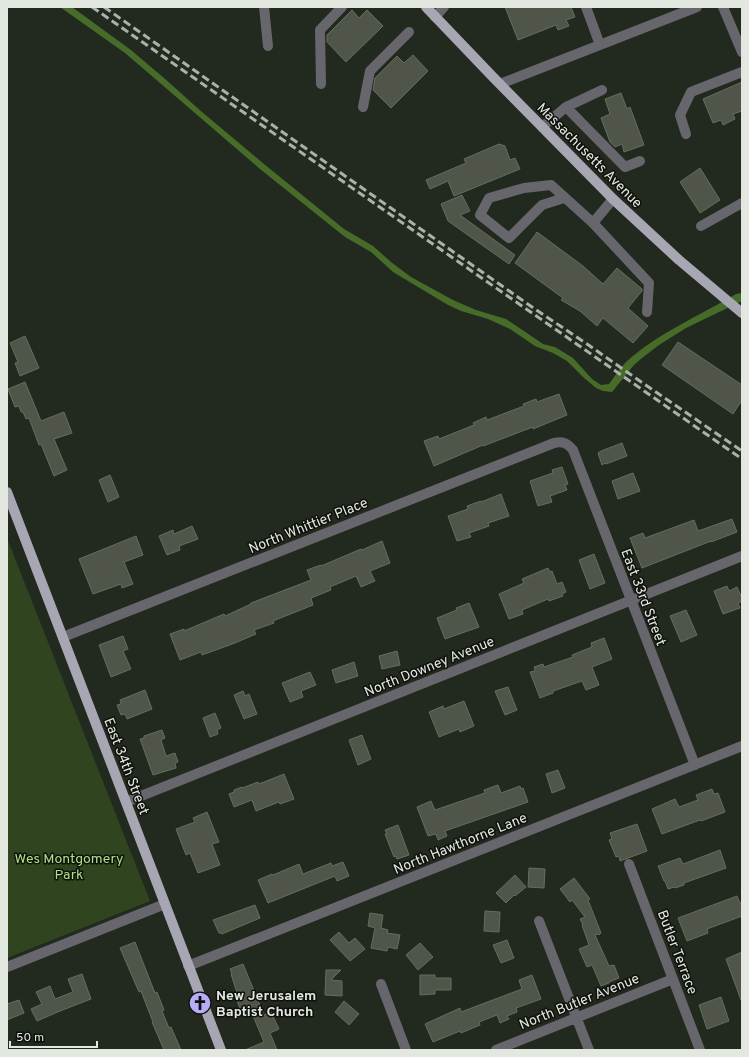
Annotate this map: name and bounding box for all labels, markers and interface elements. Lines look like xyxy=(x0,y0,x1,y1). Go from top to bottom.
street label: Massachusetts Avenue xyxy=(533,100,645,212)
street label: North Whittier Place xyxy=(246,495,371,558)
street label: East 33rd Street xyxy=(616,547,669,648)
street label: North Downey Avenue xyxy=(362,633,497,701)
street label: East 34th Street xyxy=(99,716,152,817)
street label: North Hawthorne Lane xyxy=(391,810,530,879)
park label: Wes Montgomery Park xyxy=(15,851,123,884)
street label: Butler Terrace xyxy=(653,908,700,997)
street label: North Butler Avenue xyxy=(517,971,642,1034)
place label: New Jerusalem Baptist Church xyxy=(216,988,316,1021)
church icon: New Jerusalem Baptist Church xyxy=(187,990,213,1016)
scale bar xyxy=(10,1023,97,1049)
text: 50 m xyxy=(16,1030,44,1046)

